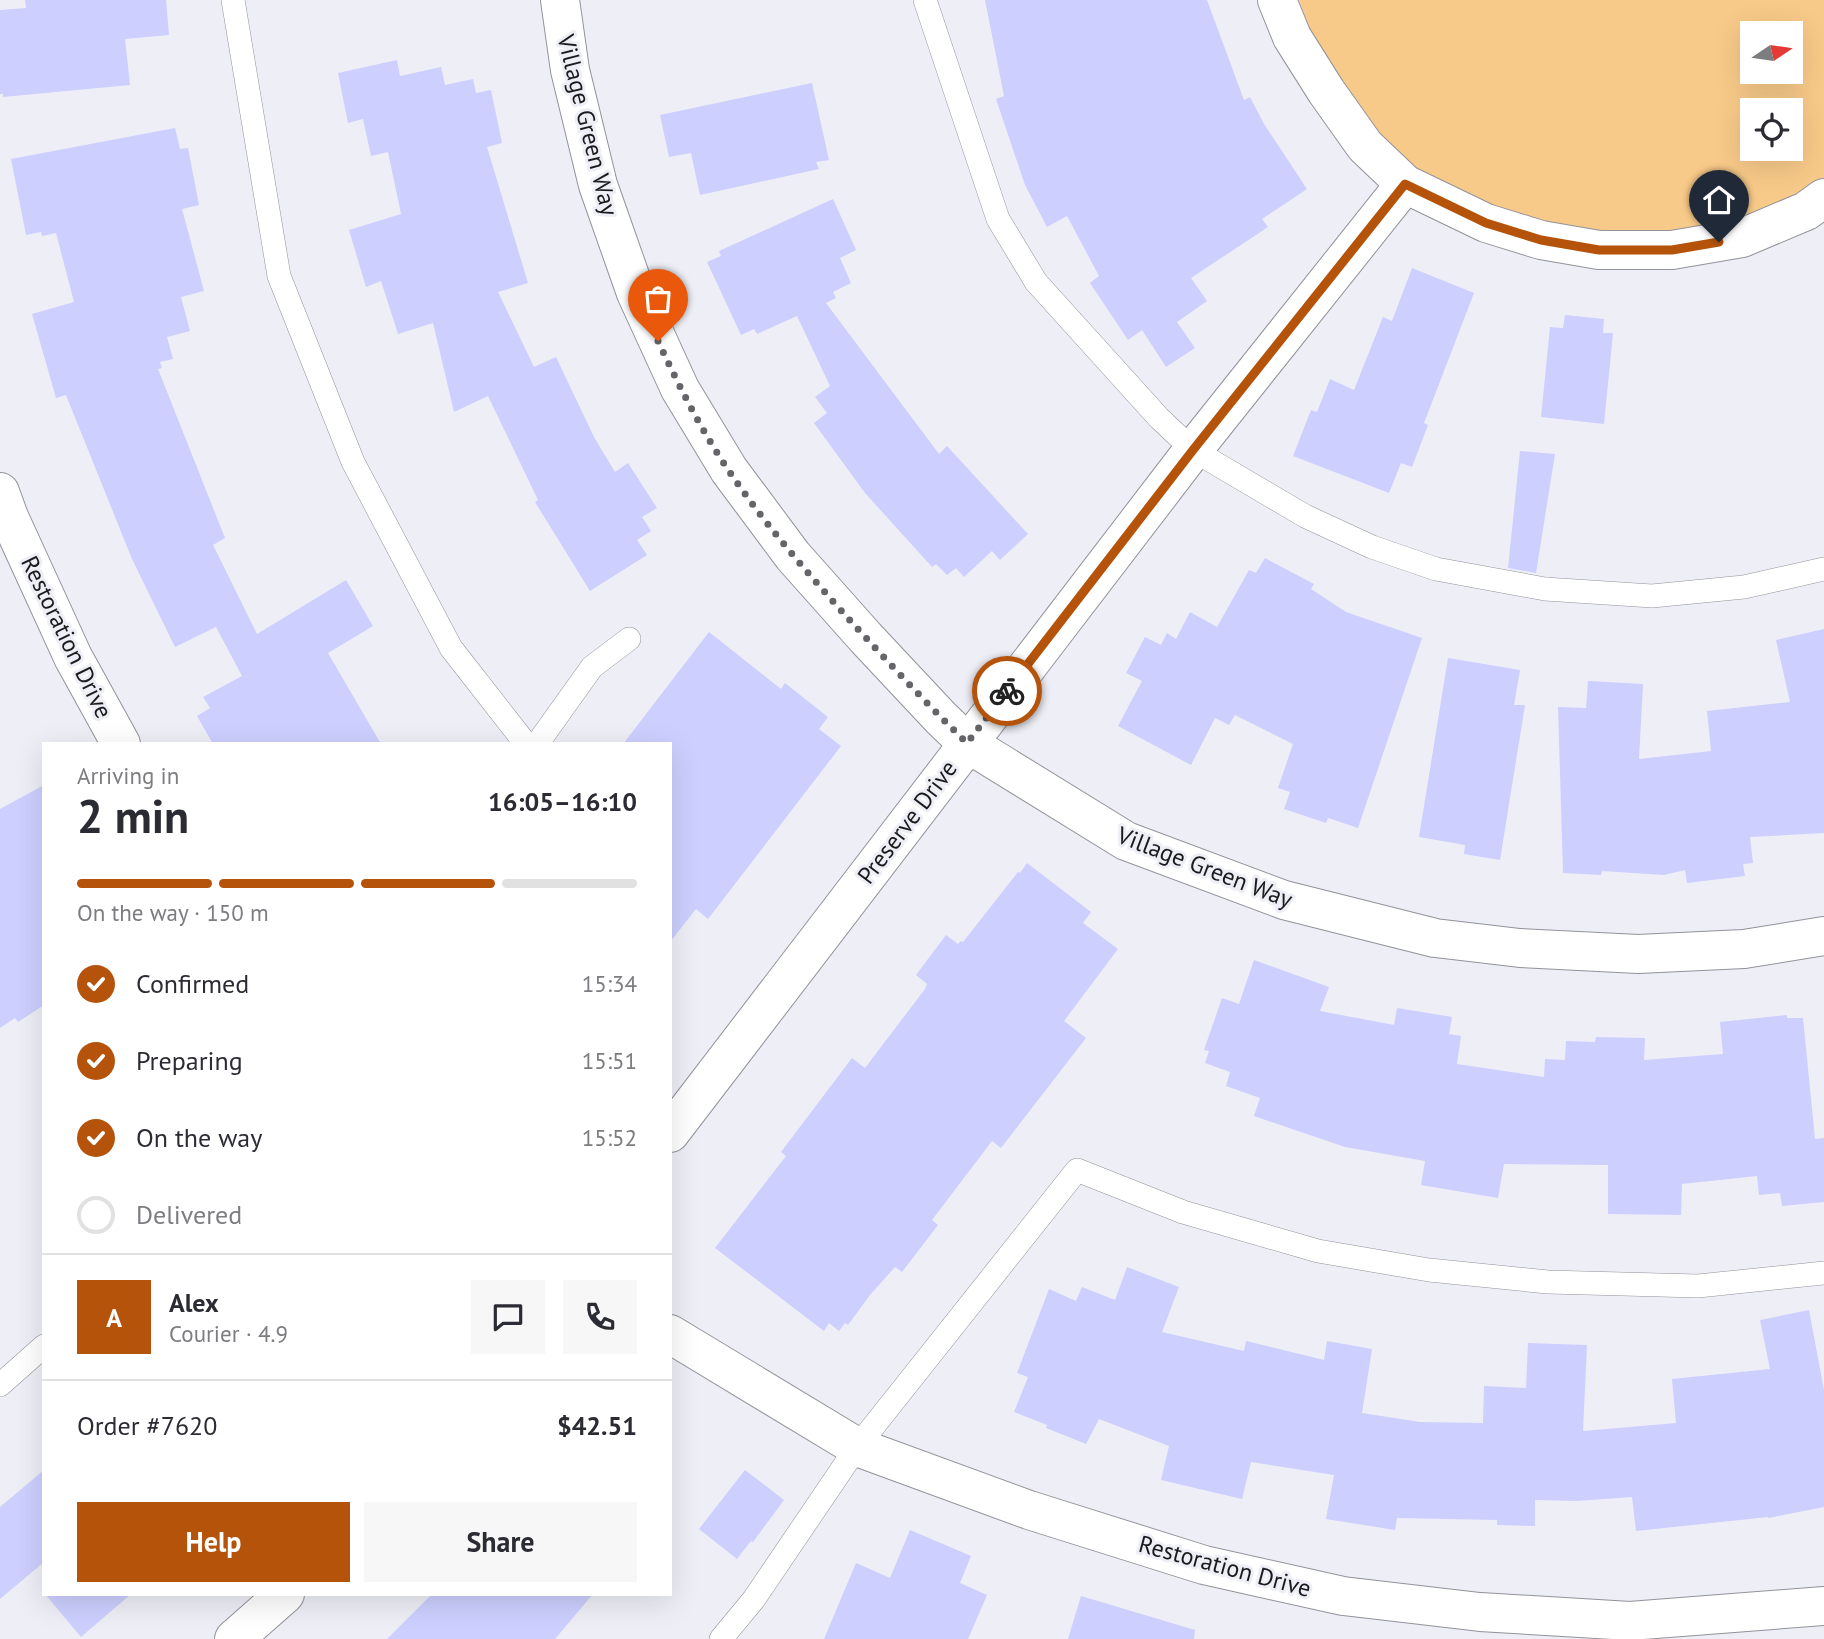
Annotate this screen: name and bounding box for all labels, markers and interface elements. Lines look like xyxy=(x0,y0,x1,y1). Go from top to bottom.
north arrow xyxy=(1740,21,1802,84)
map controls xyxy=(1740,21,1803,161)
street label: Village Green Way xyxy=(550,30,625,219)
button: locate xyxy=(1740,98,1803,161)
pin xyxy=(1689,170,1749,242)
icon: home xyxy=(1700,181,1738,219)
pin xyxy=(628,269,688,341)
icon: bag xyxy=(639,280,677,318)
street label: Restoration Drive xyxy=(14,551,120,723)
courier xyxy=(972,656,1042,726)
icon: bike xyxy=(988,672,1026,710)
street label: Preserve Drive xyxy=(850,754,964,890)
text: Arriving in xyxy=(77,761,179,790)
text: 16:05–16:10 xyxy=(488,785,637,818)
text: 2 min xyxy=(77,786,189,846)
street label: Village Green Way xyxy=(1112,819,1297,915)
text: On the way · 150 m xyxy=(77,898,269,927)
icon: check xyxy=(77,965,115,1003)
text: Confirmed xyxy=(136,967,249,1000)
text: 15:34 xyxy=(582,969,637,998)
icon: check xyxy=(77,1042,115,1080)
text: Preparing xyxy=(136,1044,243,1077)
text: 15:51 xyxy=(582,1046,637,1075)
icon: check xyxy=(77,1119,115,1157)
text: On the way xyxy=(136,1121,262,1154)
text: 15:52 xyxy=(582,1123,637,1152)
text: Delivered xyxy=(136,1198,242,1231)
button: chat xyxy=(471,1280,545,1354)
button: phone xyxy=(563,1280,637,1354)
text: Alex xyxy=(169,1286,219,1319)
text: A xyxy=(106,1301,122,1334)
text: Courier · 4.9 xyxy=(169,1319,288,1348)
text: Order #7620 xyxy=(77,1409,217,1442)
text: $42.51 xyxy=(557,1409,637,1442)
button: Help xyxy=(77,1502,350,1582)
button: Share xyxy=(364,1502,637,1582)
street label: Restoration Drive xyxy=(1136,1528,1314,1604)

